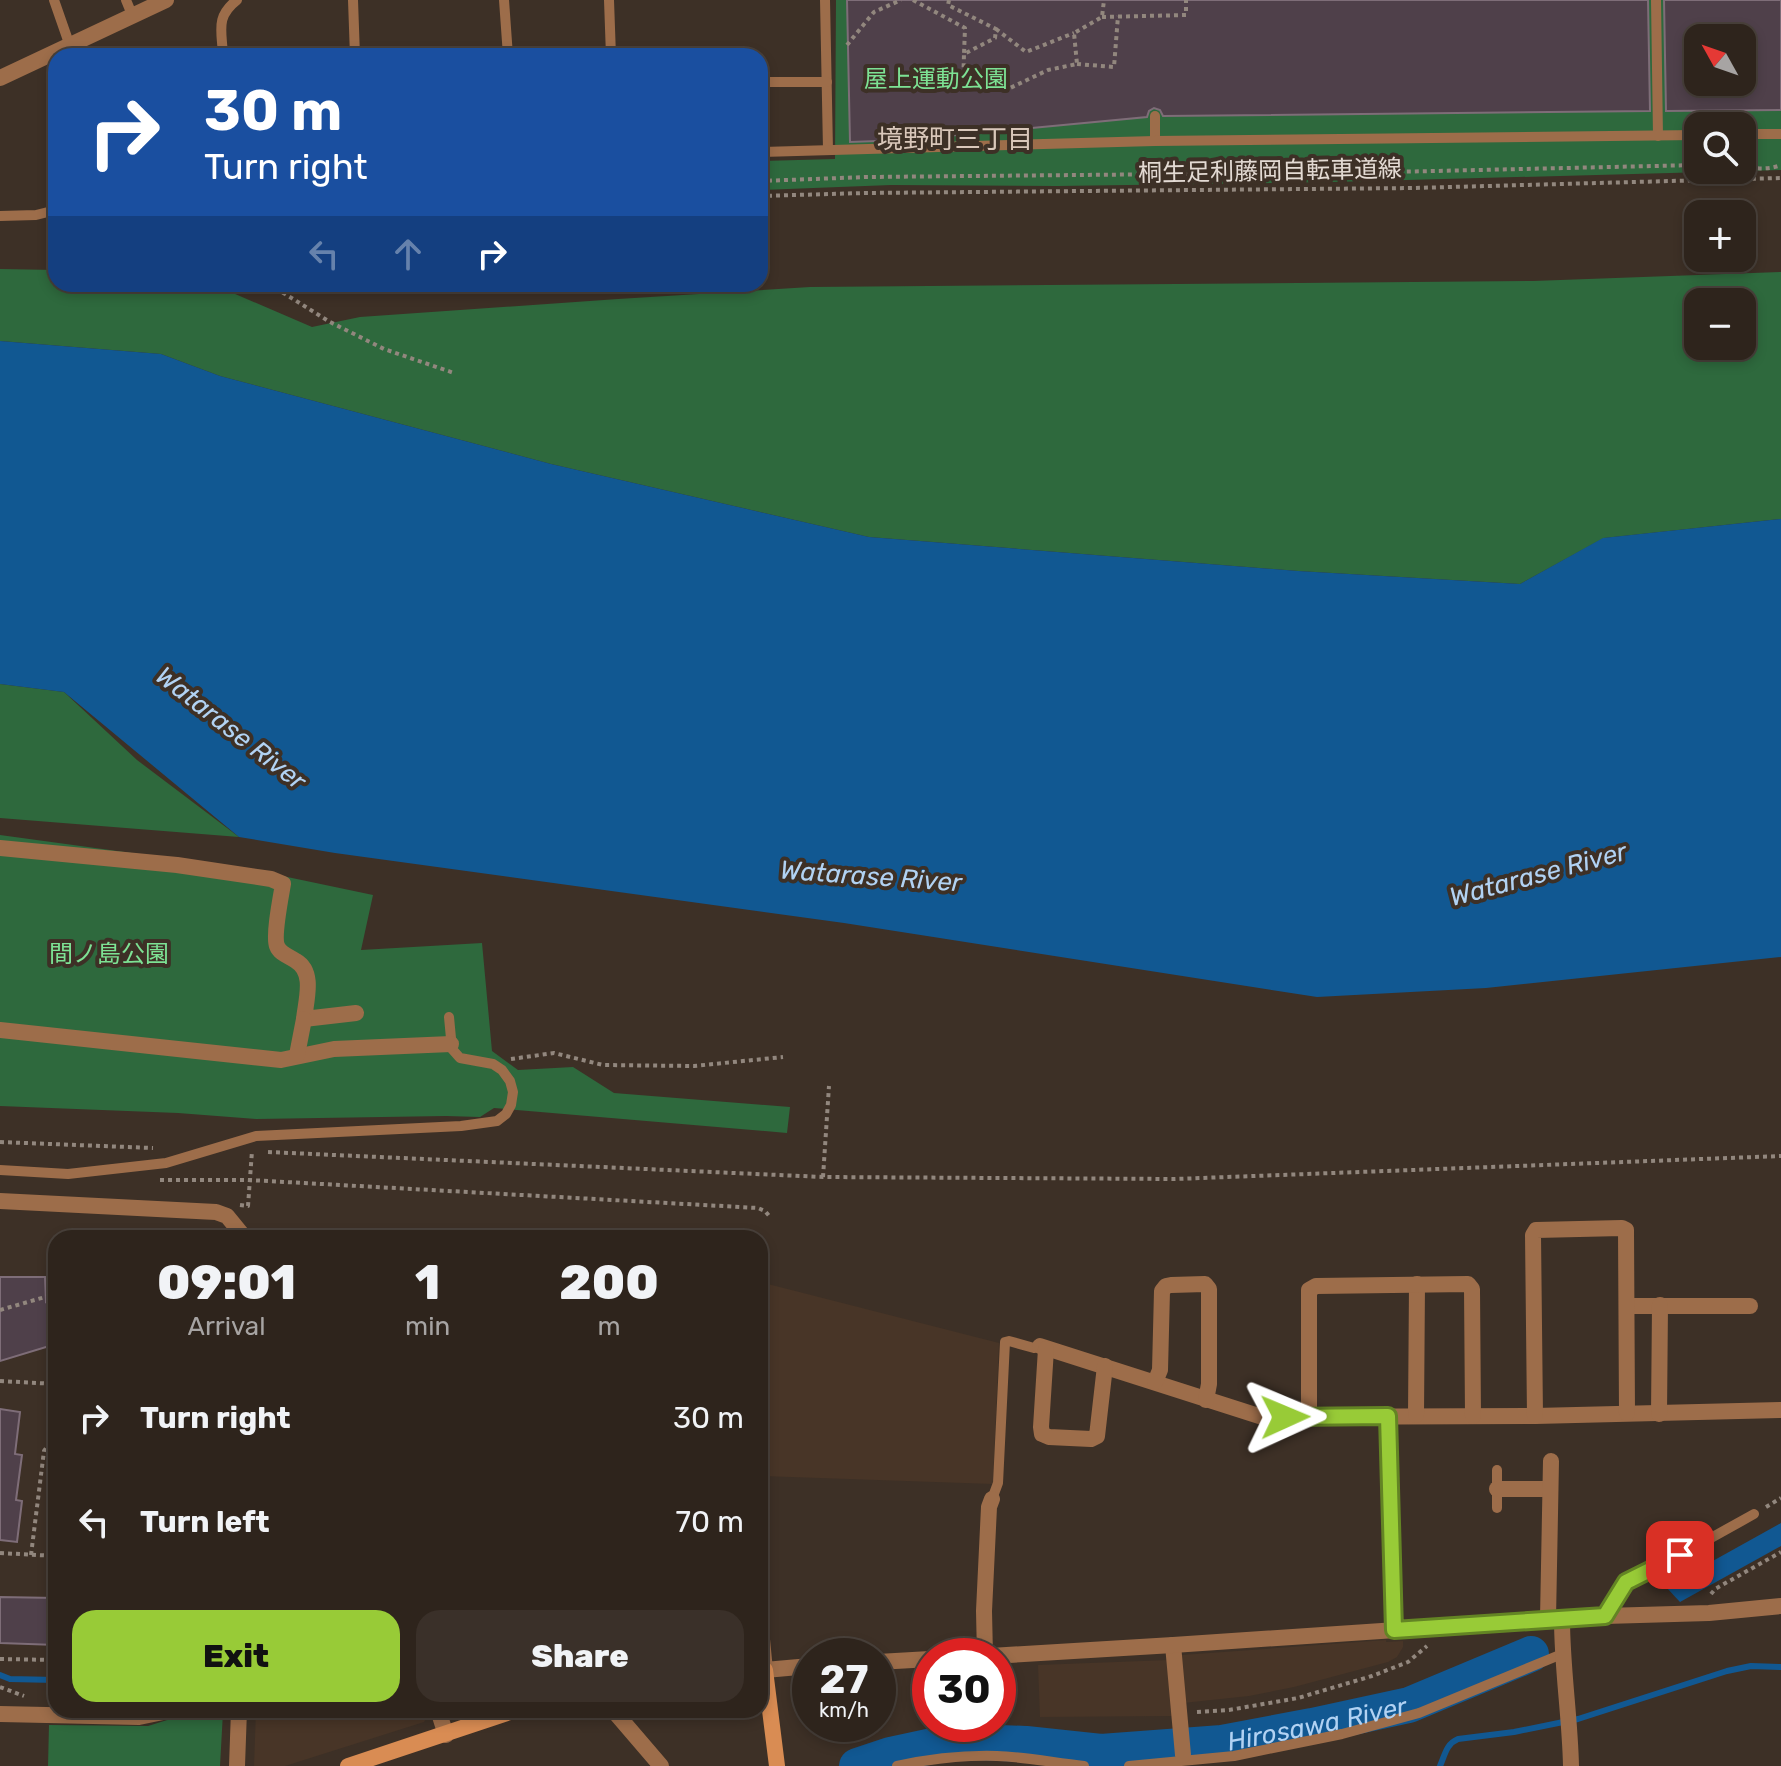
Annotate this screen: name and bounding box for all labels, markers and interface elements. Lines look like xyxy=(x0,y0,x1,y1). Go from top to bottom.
north arrow xyxy=(1684,24,1756,96)
map controls xyxy=(1684,24,1756,360)
park label: 屋上運動公園 xyxy=(864,65,1008,93)
text: 30 m xyxy=(204,78,342,144)
icon: right xyxy=(72,80,176,184)
button: search xyxy=(1684,112,1756,184)
district label: 境野町三丁目 xyxy=(877,124,1033,155)
text: Turn right xyxy=(204,145,368,188)
street label: 桐生足利藤岡自転車道線 xyxy=(1138,155,1402,187)
button: + xyxy=(1684,200,1756,272)
icon: left xyxy=(302,232,346,276)
icon: ahead xyxy=(386,232,430,276)
icon: right xyxy=(470,232,514,276)
button: − xyxy=(1684,288,1756,360)
water label: Watarase River xyxy=(149,660,313,797)
water label: Watarase River xyxy=(1446,836,1631,913)
water label: Watarase River xyxy=(779,855,964,898)
park label: 間ノ島公園 xyxy=(49,940,169,968)
text: 09:01 xyxy=(157,1254,296,1311)
text: 1 xyxy=(415,1254,440,1311)
text: 200 xyxy=(559,1254,659,1311)
text: Arrival xyxy=(188,1311,266,1342)
text: min xyxy=(405,1311,450,1342)
text: m xyxy=(598,1311,621,1342)
position arrow xyxy=(1243,1375,1327,1459)
icon: right xyxy=(72,1396,116,1440)
text: Turn right xyxy=(140,1400,291,1436)
text: 30 m xyxy=(673,1400,744,1436)
icon: left xyxy=(72,1500,116,1544)
text: Turn left xyxy=(140,1504,270,1540)
text: 70 m xyxy=(676,1504,744,1540)
pin xyxy=(1646,1521,1714,1589)
icon: arrive xyxy=(1658,1533,1702,1577)
button: Exit xyxy=(72,1610,400,1702)
button: Share xyxy=(416,1610,744,1702)
speed limit sign: 30 xyxy=(912,1638,1016,1742)
text: 27 xyxy=(820,1656,868,1703)
water label: Hirosawa River xyxy=(1225,1691,1411,1758)
text: km/h xyxy=(819,1698,869,1722)

